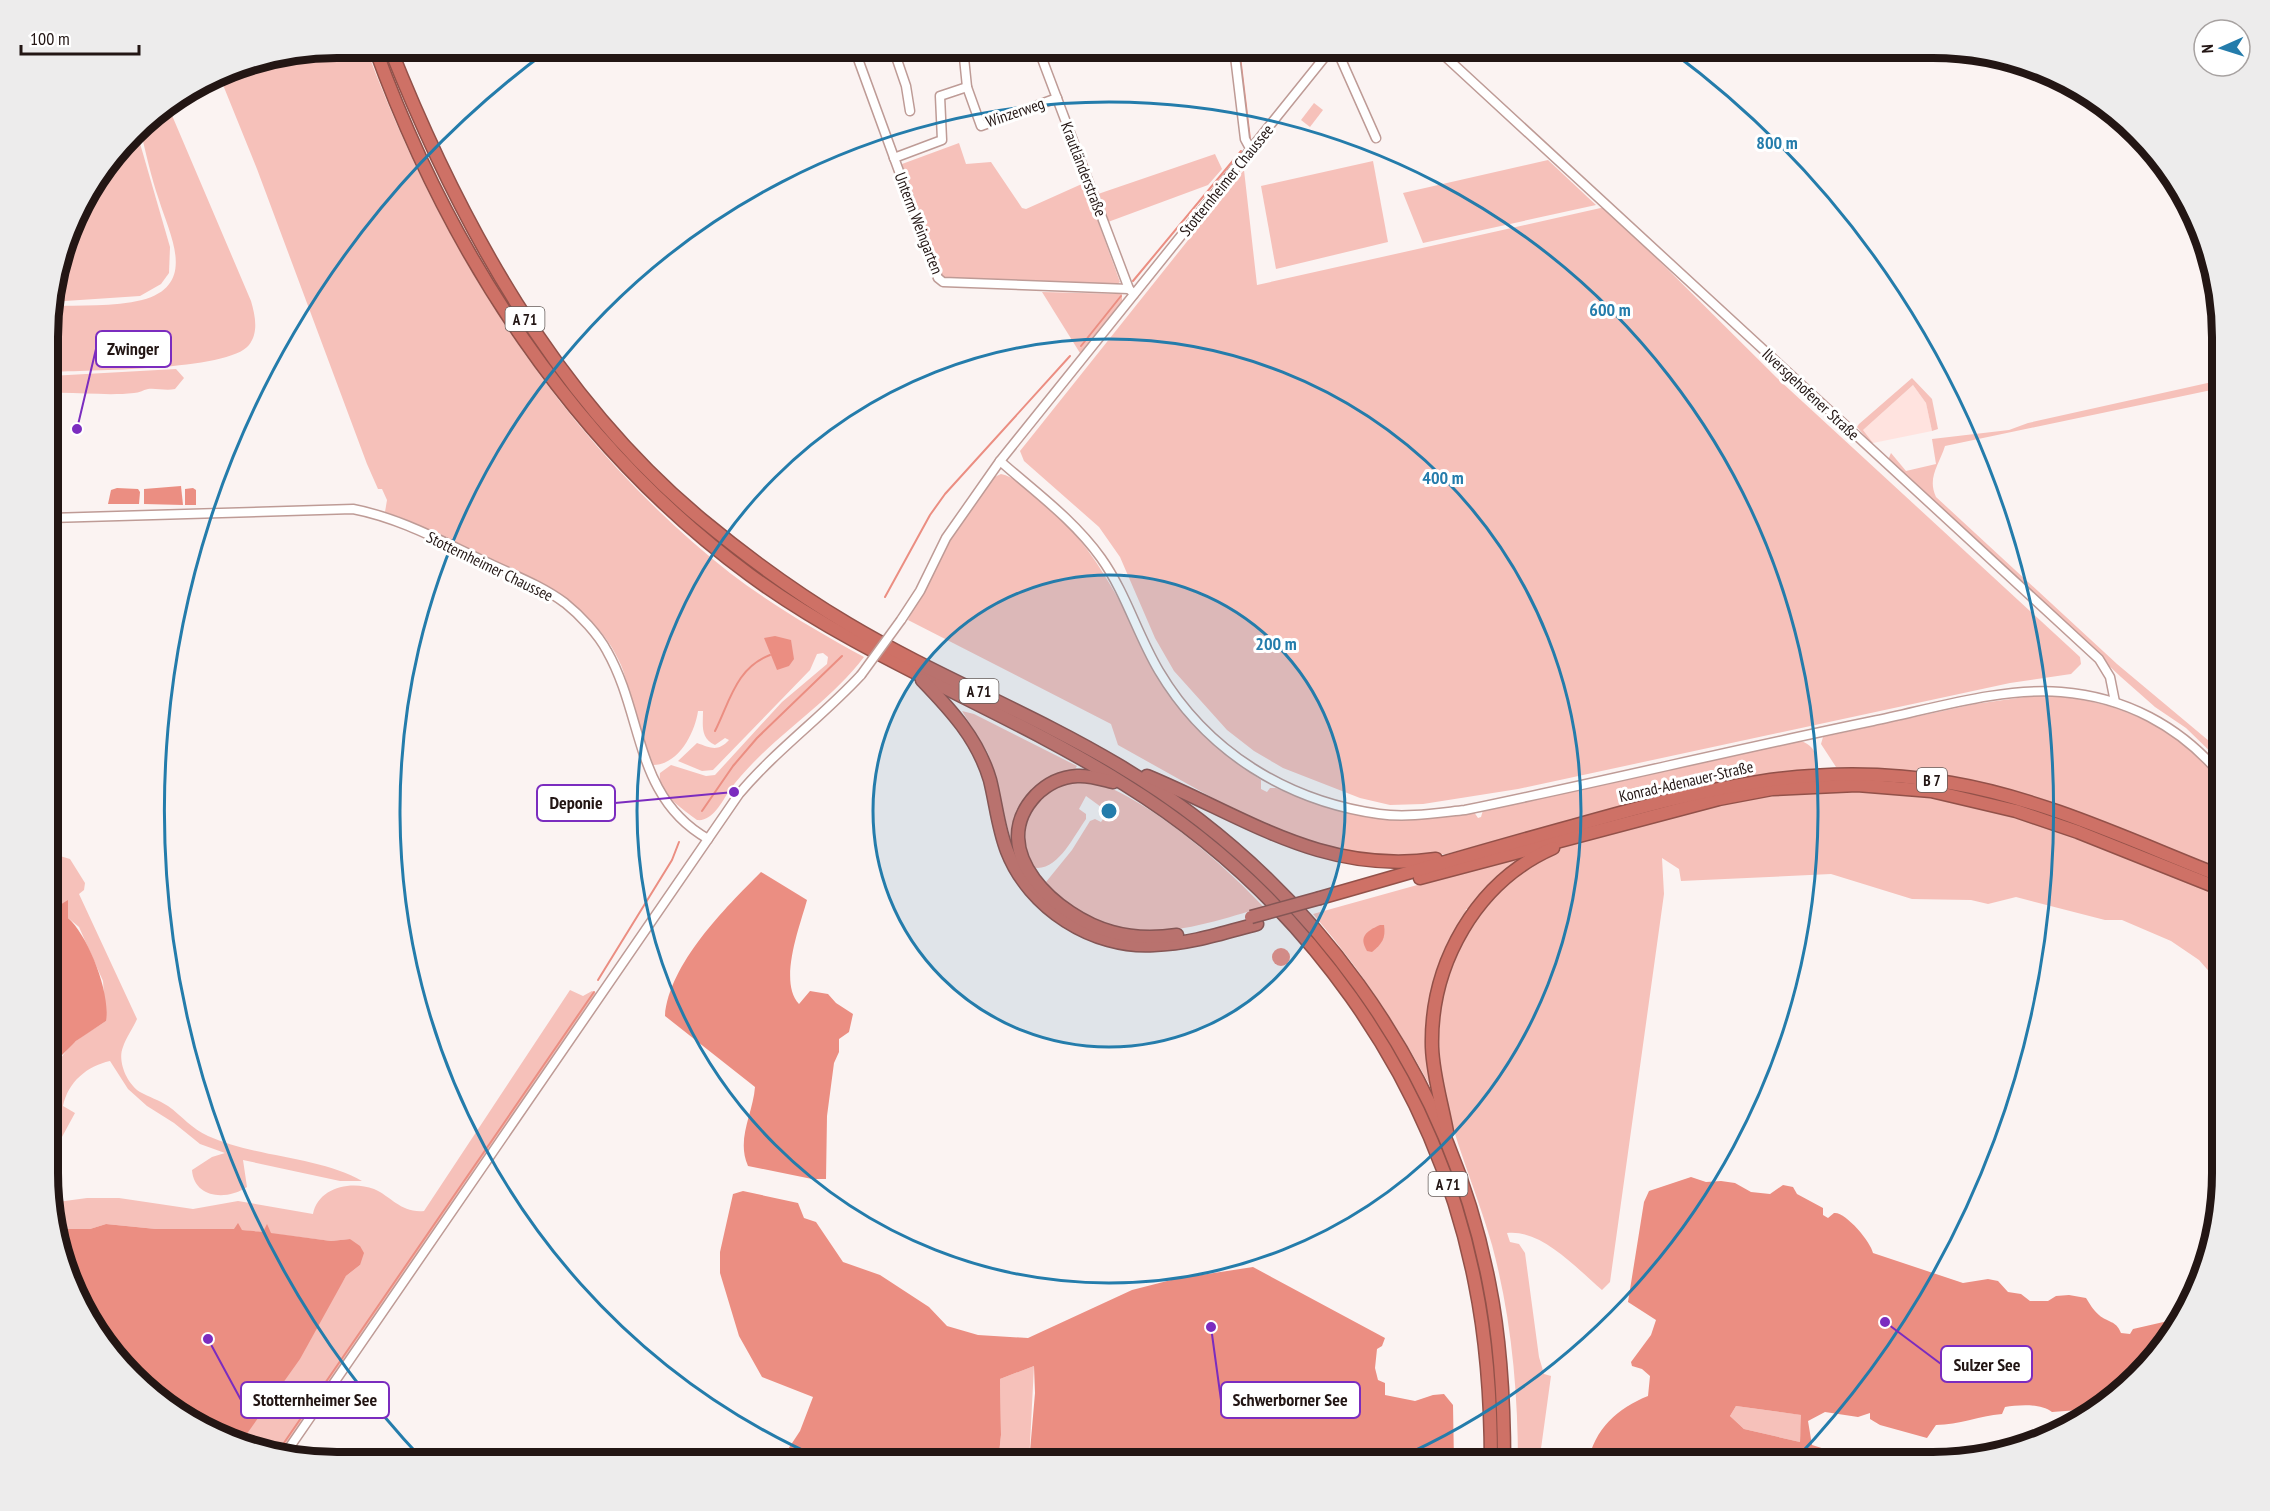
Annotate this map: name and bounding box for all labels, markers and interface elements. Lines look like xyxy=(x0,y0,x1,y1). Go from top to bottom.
scale bar xyxy=(21,18,140,56)
north arrow xyxy=(2192,18,2252,78)
text: 100 m xyxy=(30,27,70,50)
text: N xyxy=(2197,44,2217,54)
street label: Winzerweg xyxy=(983,93,1047,131)
street label: Krautländerstraße xyxy=(1057,119,1111,219)
street label: Stotternheimer Chaussee xyxy=(1175,120,1277,240)
text: 800 m xyxy=(1756,131,1798,154)
street label: Unterm Weingarten xyxy=(890,169,948,277)
text: 600 m xyxy=(1589,298,1631,321)
road number: A 71 xyxy=(506,307,544,331)
callout: Zwinger xyxy=(96,331,171,367)
text: Zwinger xyxy=(107,337,160,360)
street label: Ilversgehofener Straße xyxy=(1758,344,1864,444)
text: 400 m xyxy=(1422,466,1464,489)
street label: Stotternheimer Chaussee xyxy=(423,527,557,605)
text: 200 m xyxy=(1255,632,1297,655)
road number: A 71 xyxy=(960,679,998,703)
street label: Konrad-Adenauer-Straße xyxy=(1617,756,1755,806)
road number: B 7 xyxy=(1917,768,1947,792)
callout: Deponie xyxy=(537,785,615,821)
text: Deponie xyxy=(549,791,603,814)
centre of rings xyxy=(1099,801,1119,821)
road number: A 71 xyxy=(1428,1172,1468,1196)
callout: Sulzer See xyxy=(1941,1346,2032,1382)
text: Sulzer See xyxy=(1953,1353,2021,1376)
callout: Stotternheimer See xyxy=(241,1382,389,1418)
callout: Schwerborner See xyxy=(1221,1382,1360,1418)
text: Stotternheimer See xyxy=(253,1388,377,1411)
text: Schwerborner See xyxy=(1232,1388,1348,1411)

